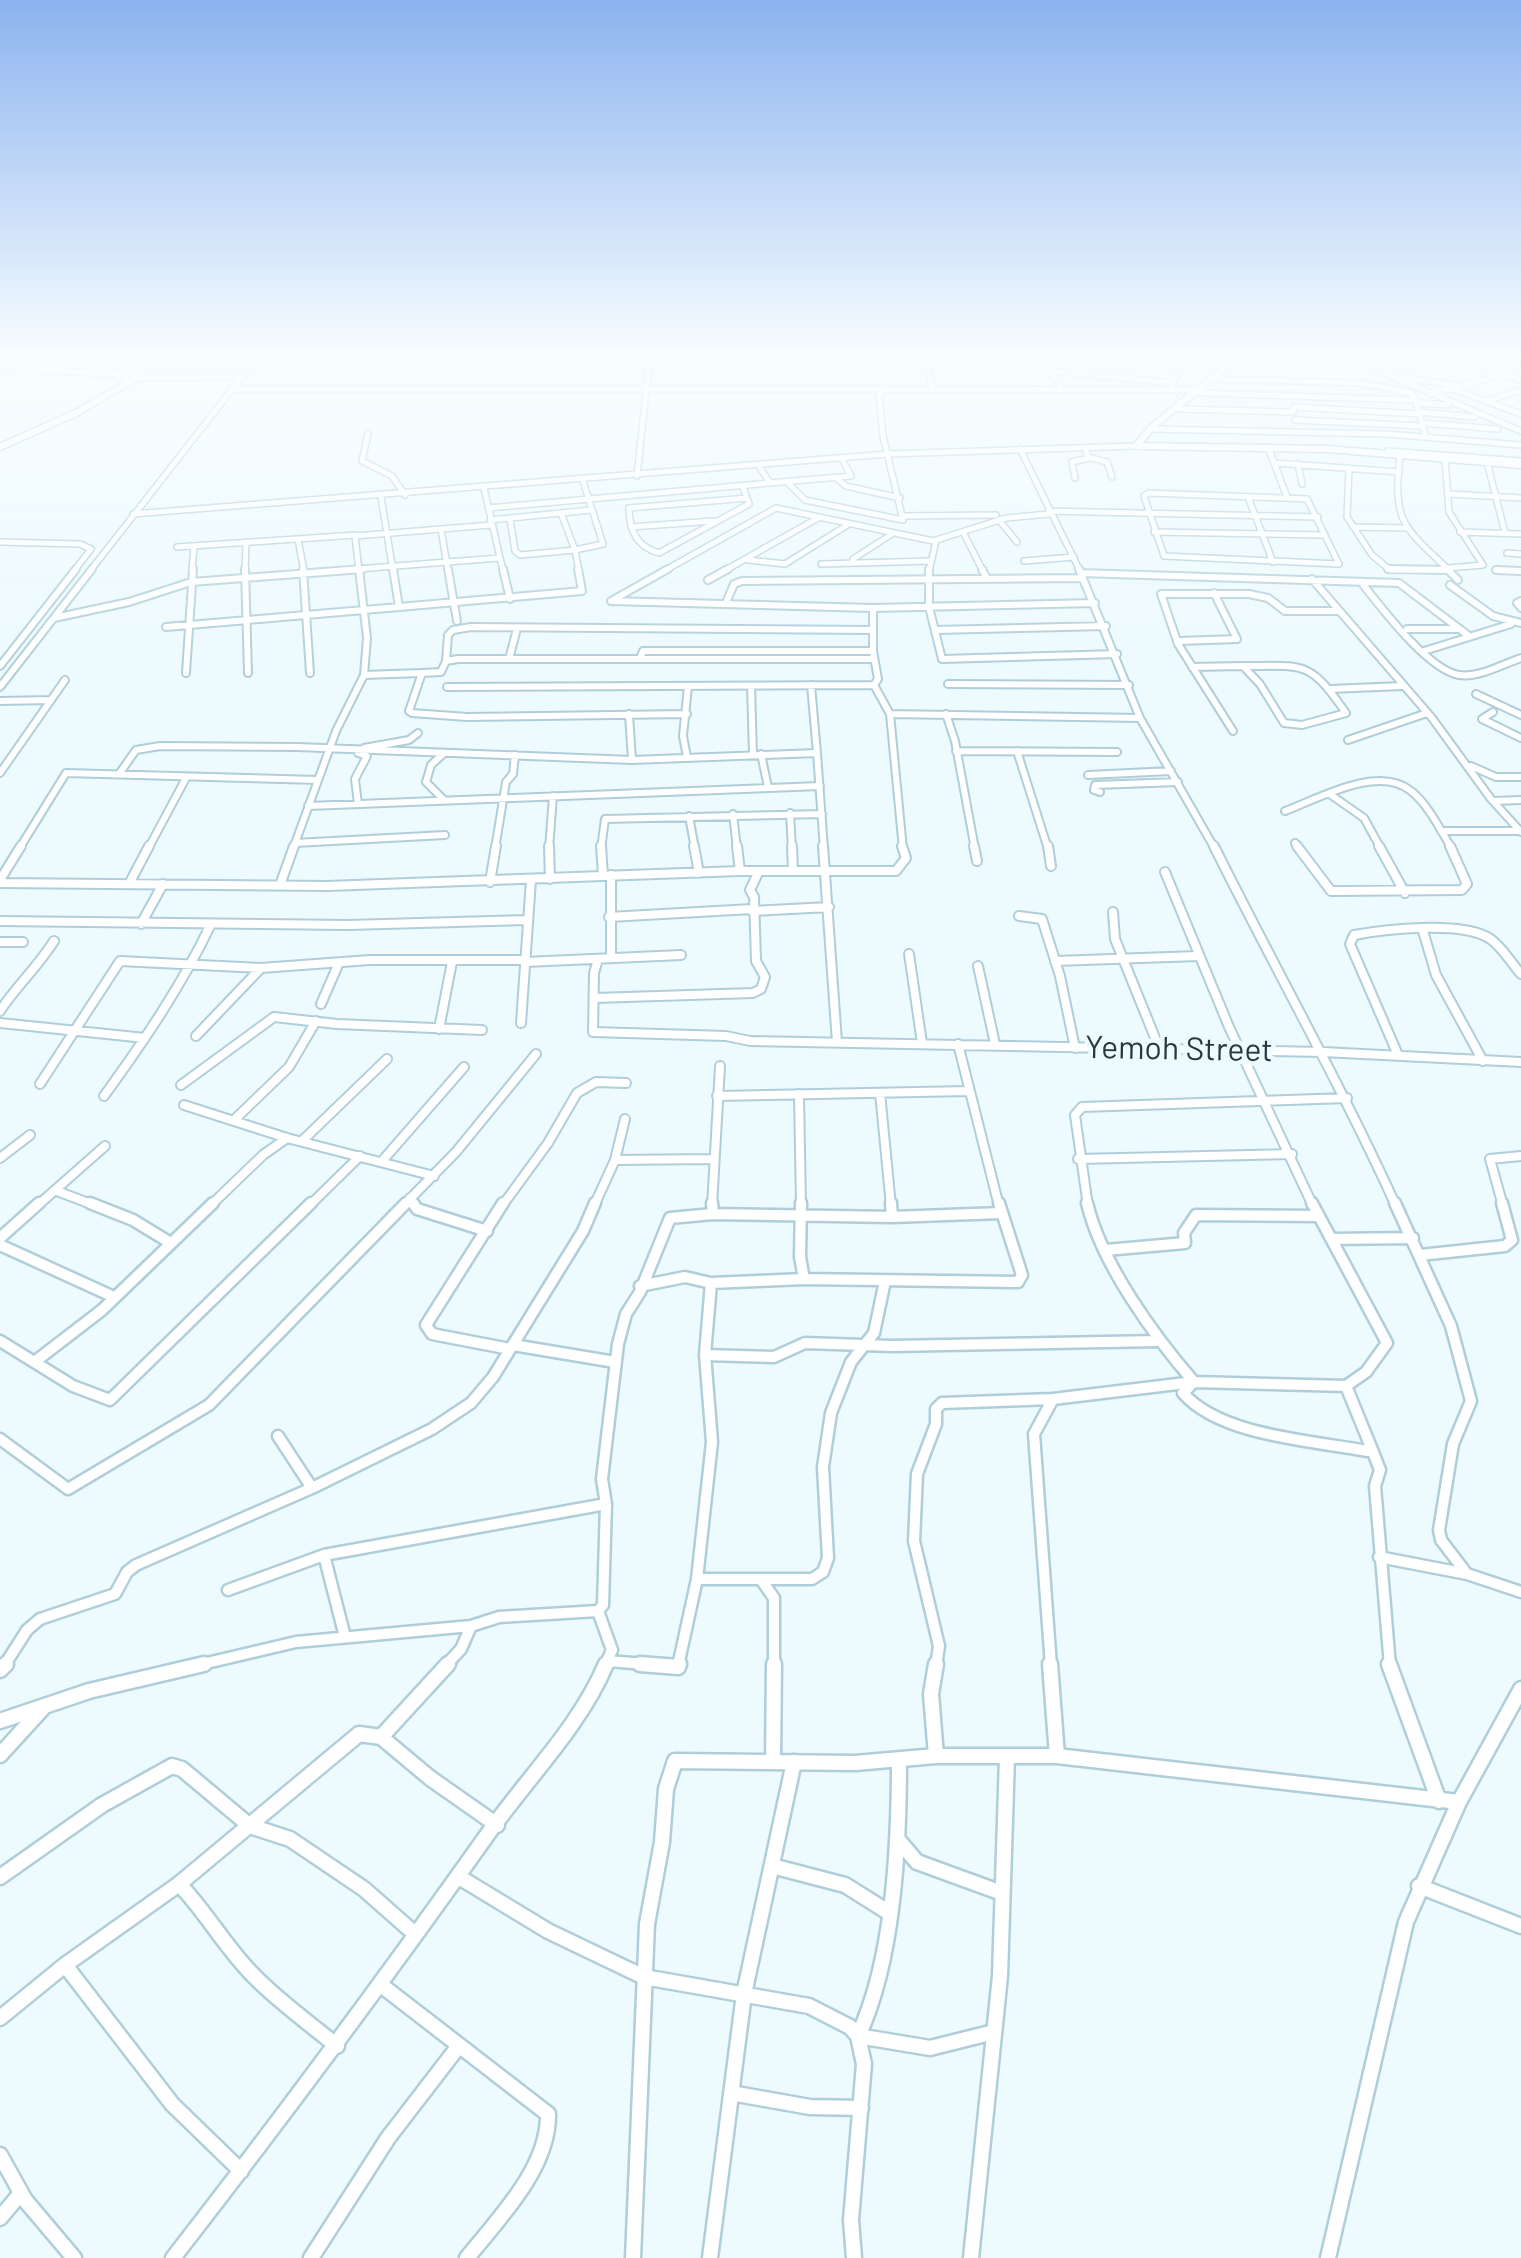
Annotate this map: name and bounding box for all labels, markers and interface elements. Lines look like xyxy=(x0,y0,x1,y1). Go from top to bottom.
street label: Yemoh Street xyxy=(1085,1028,1273,1070)

